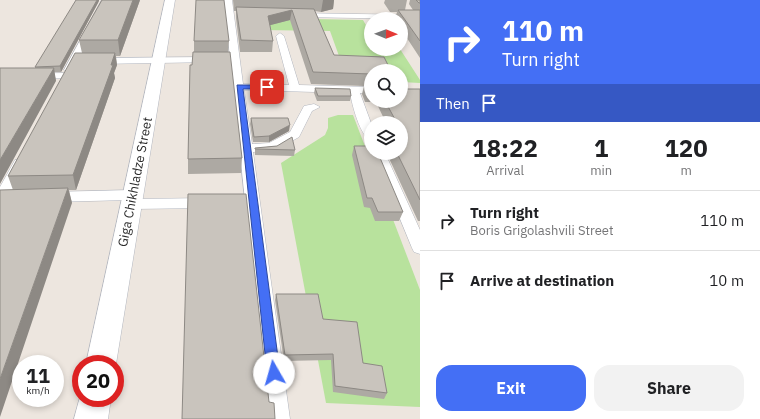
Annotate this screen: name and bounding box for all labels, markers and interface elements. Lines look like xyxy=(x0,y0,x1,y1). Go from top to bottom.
north arrow xyxy=(364,12,408,56)
map controls xyxy=(364,12,408,160)
text: 110 m xyxy=(502,12,584,49)
icon: right xyxy=(436,16,488,68)
text: Turn right xyxy=(502,48,580,71)
button: search xyxy=(364,64,408,108)
pin xyxy=(250,70,284,104)
icon: arrive xyxy=(256,76,278,98)
icon: arrive xyxy=(478,92,500,114)
text: Then xyxy=(436,94,470,113)
street label: Giga Chikhladze Street xyxy=(114,116,156,248)
button: layers xyxy=(364,116,408,160)
text: 18:22 xyxy=(472,132,538,164)
text: 1 xyxy=(594,132,608,164)
text: 120 xyxy=(664,132,708,164)
text: Arrival xyxy=(486,162,524,179)
text: min xyxy=(590,162,612,179)
text: m xyxy=(680,162,692,179)
text: Turn right xyxy=(470,203,539,222)
icon: right xyxy=(436,210,458,232)
text: 110 m xyxy=(700,211,744,230)
text: Boris Grigolashvili Street xyxy=(470,222,614,239)
icon: arrive xyxy=(436,270,458,292)
text: Arrive at destination xyxy=(470,271,614,290)
text: 10 m xyxy=(709,271,744,290)
position arrow xyxy=(253,352,295,394)
speed limit sign: 20 xyxy=(72,355,124,407)
text: 11 xyxy=(26,362,50,389)
button: Exit xyxy=(436,365,586,411)
button: Share xyxy=(594,365,744,411)
text: km/h xyxy=(26,384,50,397)

